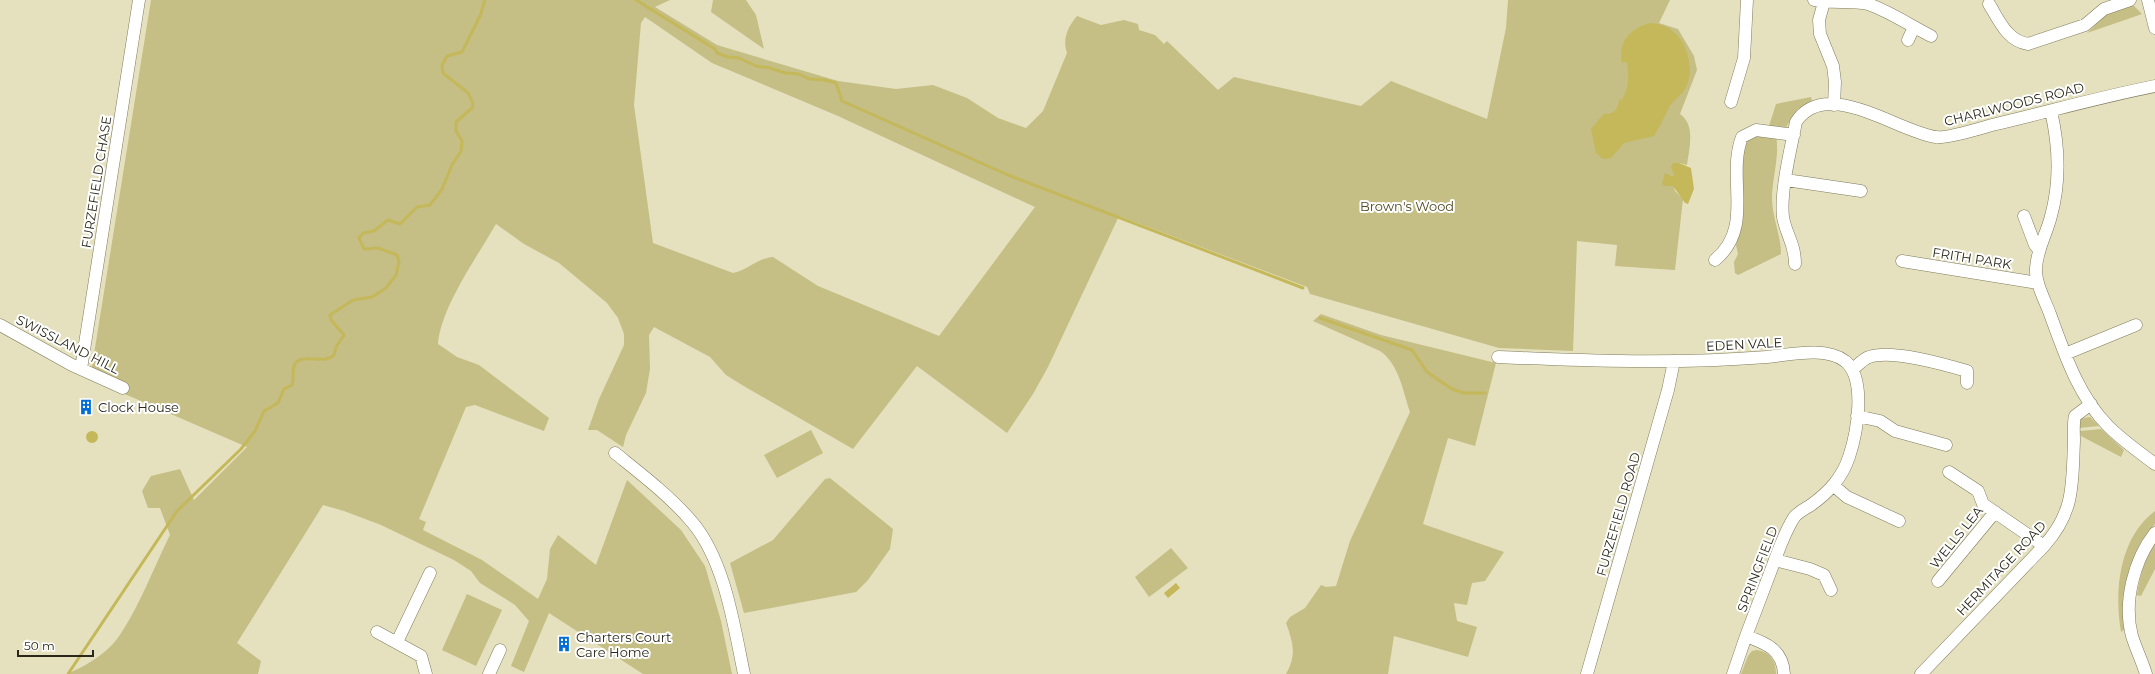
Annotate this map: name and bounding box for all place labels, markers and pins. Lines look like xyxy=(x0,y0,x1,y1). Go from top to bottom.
building icon: Clock House xyxy=(77,398,95,416)
place label: Clock House xyxy=(98,399,179,415)
place label: Charters Court Care Home xyxy=(576,629,671,660)
building icon: Charters Court Care Home xyxy=(555,635,573,653)

